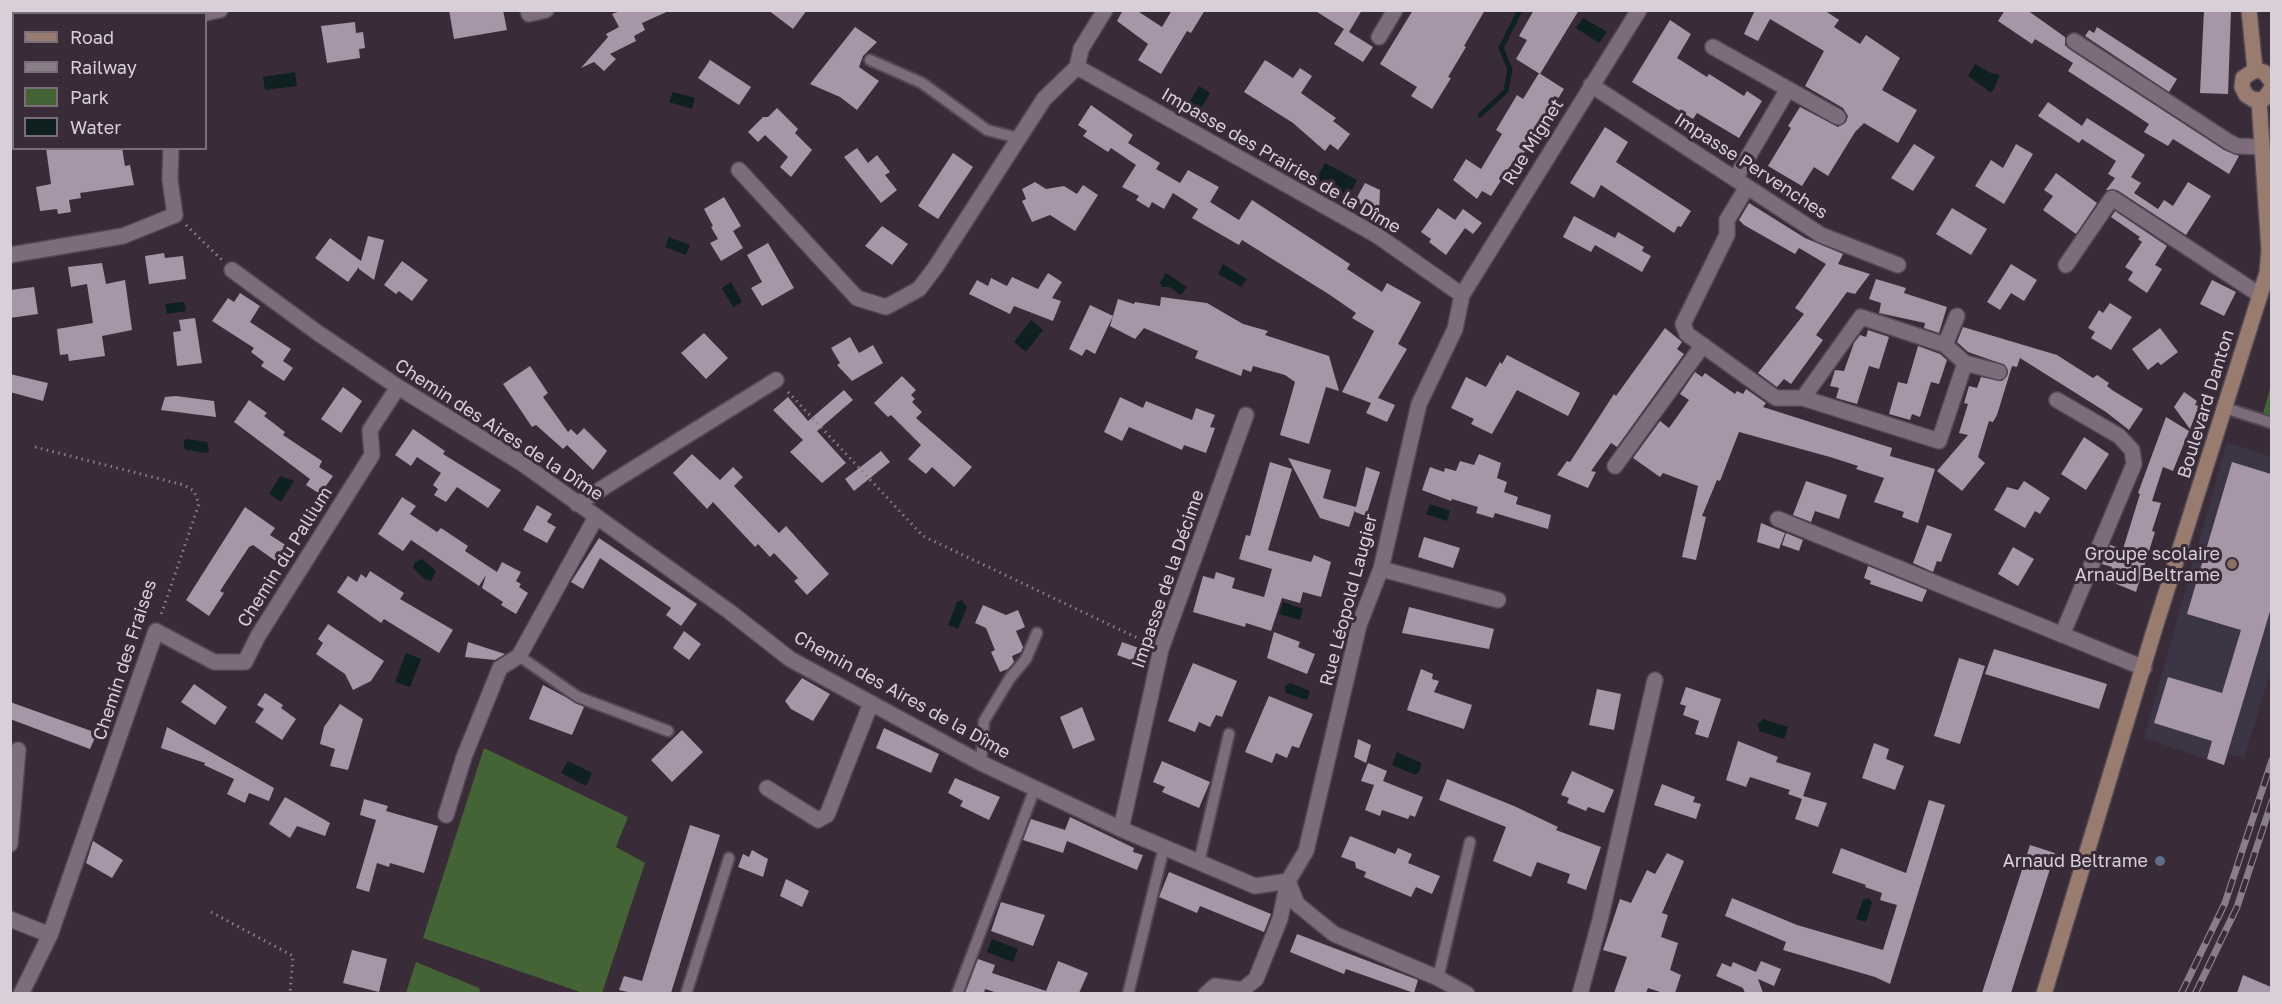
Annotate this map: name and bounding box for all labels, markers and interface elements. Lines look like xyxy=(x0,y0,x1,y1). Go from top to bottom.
legend xyxy=(12,12,207,150)
text: Road xyxy=(70,26,114,48)
text: Railway xyxy=(70,56,137,78)
street label: Impasse des Prairies de la Dîme xyxy=(1158,84,1404,238)
text: Park xyxy=(70,86,109,108)
street label: Rue Mignet xyxy=(1498,95,1568,189)
street label: Impasse Pervenches xyxy=(1670,108,1832,224)
text: Water xyxy=(70,116,121,138)
street label: Boulevard Danton xyxy=(2173,327,2239,481)
street label: Chemin des Aires de la Dîme xyxy=(391,354,607,506)
street label: Chemin du Pallium xyxy=(233,483,337,631)
street label: Impasse de la Décime xyxy=(1127,487,1209,671)
street label: Rue Léopold Laugier xyxy=(1316,512,1382,688)
place label: Groupe scolaire Arnaud Beltrame xyxy=(2075,543,2220,586)
marker: Groupe scolaire Arnaud Beltrame xyxy=(2225,557,2239,571)
street label: Chemin des Fraises xyxy=(89,577,161,743)
street label: Chemin des Aires de la Dîme xyxy=(790,626,1014,764)
place label: Arnaud Beltrame xyxy=(2003,850,2148,872)
marker: Arnaud Beltrame xyxy=(2153,854,2167,868)

